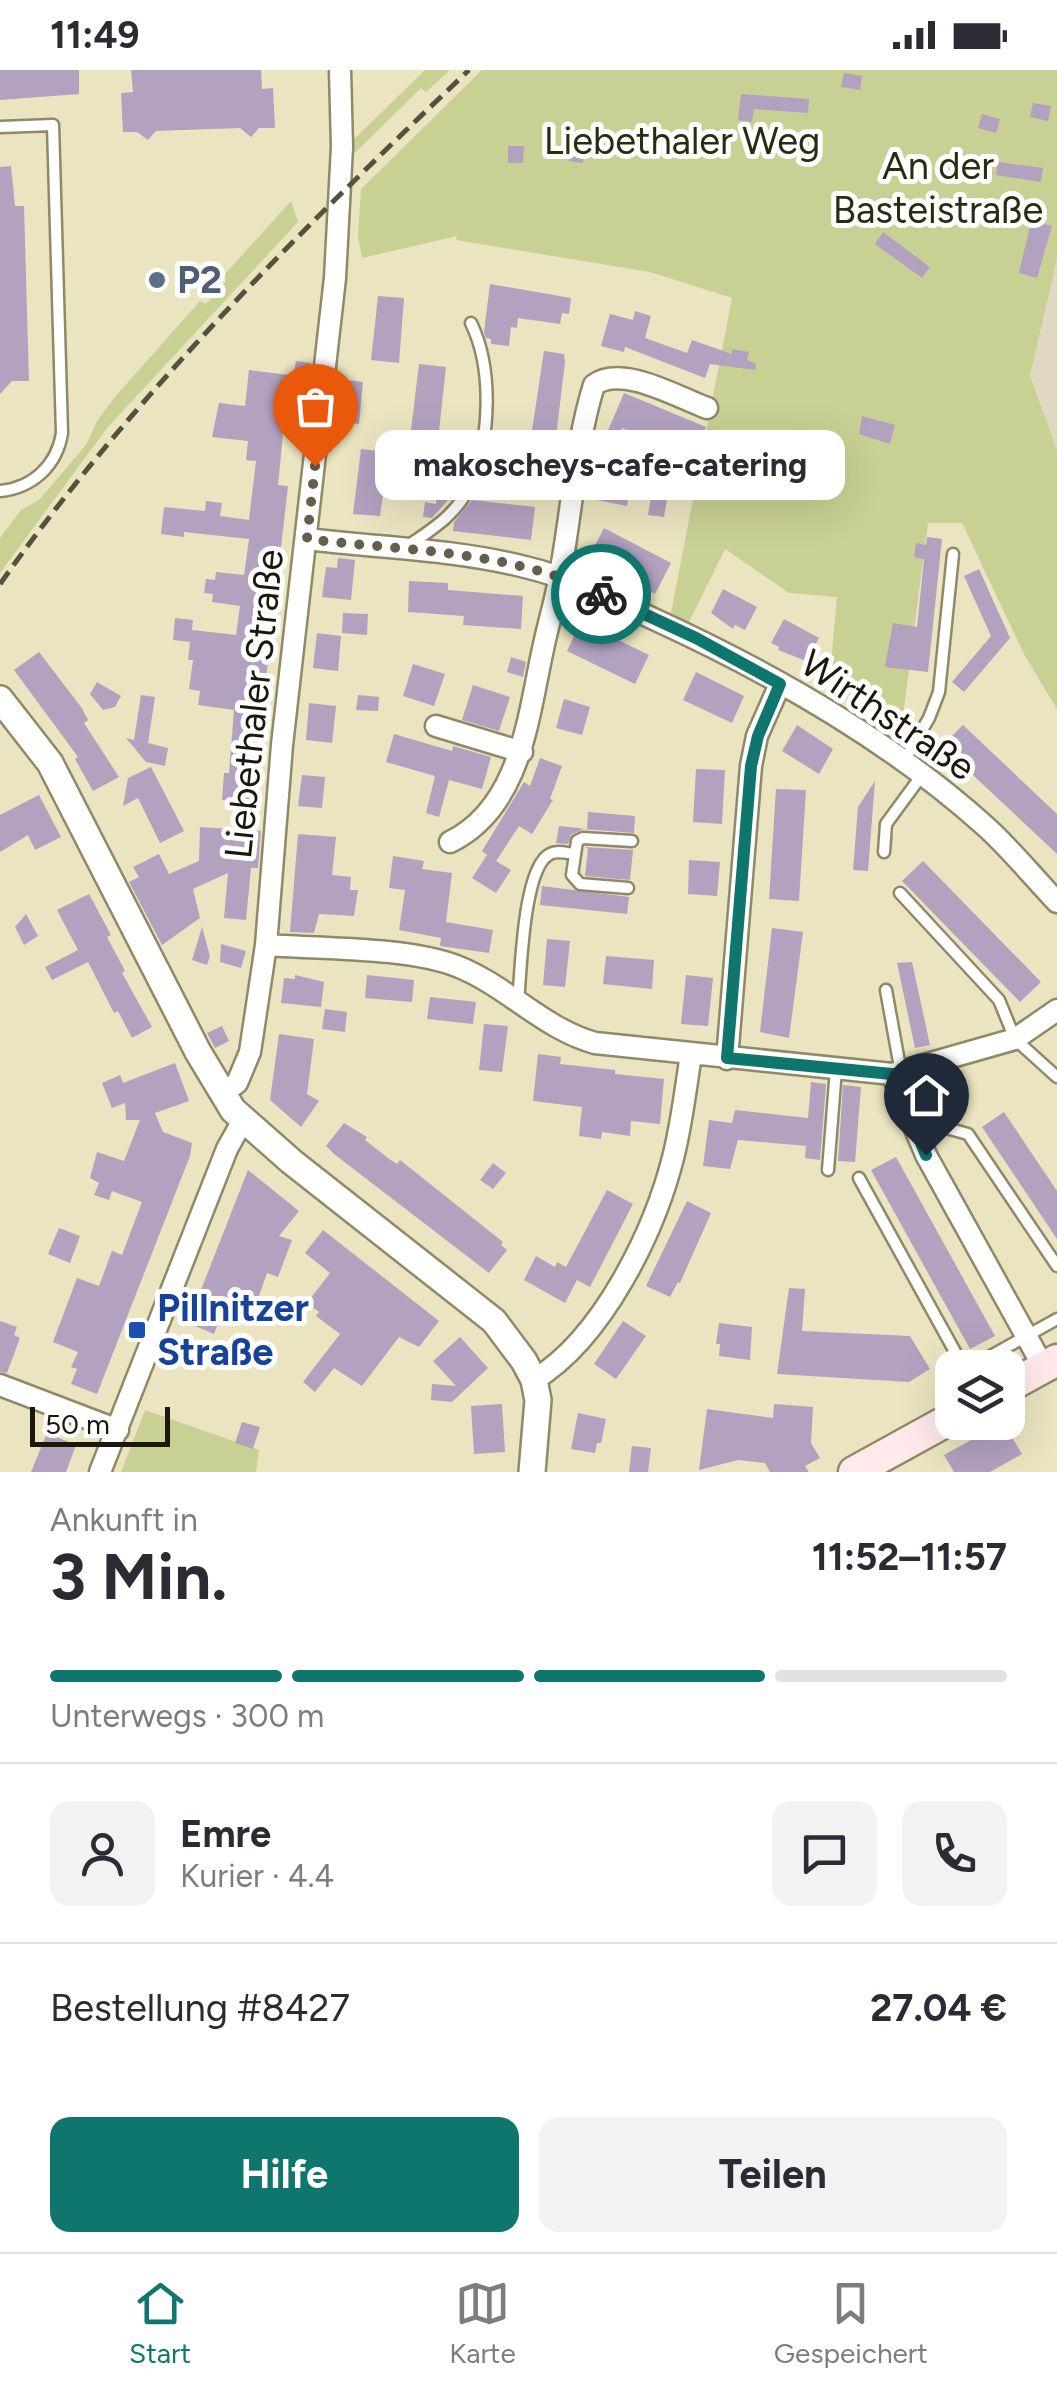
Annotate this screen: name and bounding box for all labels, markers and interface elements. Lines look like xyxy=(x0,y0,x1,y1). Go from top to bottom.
text: 11:49 xyxy=(50,12,140,58)
park label: Liebethaler Weg xyxy=(544,118,820,164)
park label: An der Basteistraße xyxy=(833,143,1043,233)
place label: P2 xyxy=(177,257,222,303)
marker: P2 xyxy=(146,269,168,291)
pin xyxy=(273,364,358,467)
icon: bag xyxy=(288,379,343,434)
callout: makoscheys-cafe-catering xyxy=(375,431,845,501)
text: makoscheys-cafe-catering xyxy=(413,446,807,484)
courier xyxy=(551,544,651,644)
street label: Liebethaler Straße xyxy=(215,547,293,861)
icon: bike xyxy=(574,567,629,622)
street label: Wirthstraße xyxy=(792,640,984,790)
pin xyxy=(884,1053,969,1156)
icon: home xyxy=(899,1068,954,1123)
place label: Pillnitzer Straße xyxy=(157,1285,309,1375)
marker: Pillnitzer Straße xyxy=(126,1319,148,1341)
map controls xyxy=(935,1350,1025,1440)
button: layers xyxy=(935,1350,1025,1440)
scale bar xyxy=(30,1402,170,1446)
text: 50 m xyxy=(45,1407,110,1441)
text: Ankunft in xyxy=(50,1501,198,1539)
text: 11:52–11:57 xyxy=(812,1534,1007,1580)
text: 3 Min. xyxy=(50,1537,227,1615)
text: Unterwegs · 300 m xyxy=(50,1697,324,1735)
button: person xyxy=(50,1801,155,1906)
button: chat xyxy=(772,1801,877,1906)
button: phone xyxy=(902,1801,1007,1906)
text: Emre xyxy=(180,1811,271,1857)
text: Kurier · 4.4 xyxy=(180,1857,334,1895)
text: Bestellung #8427 xyxy=(50,1985,350,2031)
text: 27.04 € xyxy=(870,1985,1007,2031)
button: Hilfe xyxy=(50,2117,519,2232)
button: Teilen xyxy=(539,2117,1007,2232)
tab: Start xyxy=(129,2276,191,2370)
tab: Karte xyxy=(449,2276,516,2370)
tab: Gespeichert xyxy=(774,2276,928,2370)

